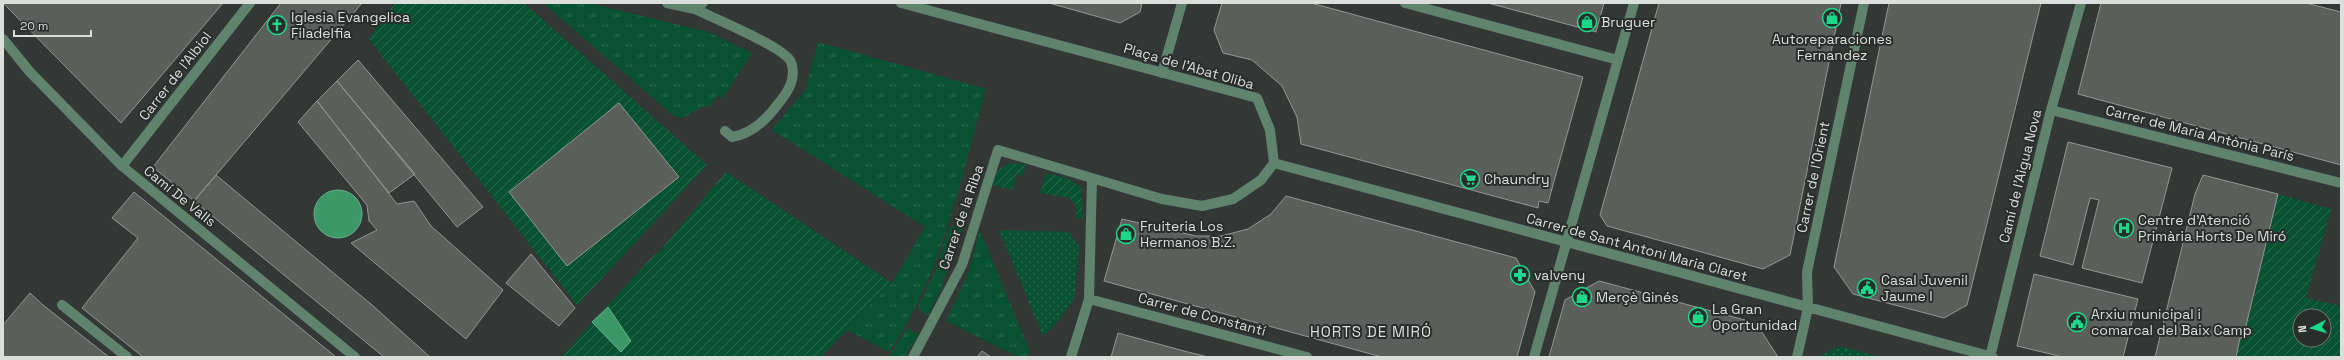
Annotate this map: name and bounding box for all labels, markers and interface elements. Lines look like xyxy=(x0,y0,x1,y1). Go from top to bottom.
shop icon: Autoreparaciones Fernandez xyxy=(1821,7,1843,29)
place label: Iglesia Evangelica Filadelfia xyxy=(291,8,410,42)
shop icon: Bruguer xyxy=(1576,11,1598,33)
scale bar xyxy=(14,12,91,38)
place label: Bruguer xyxy=(1601,13,1655,31)
church icon: Iglesia Evangelica Filadelfia xyxy=(266,14,288,36)
text: 20 m xyxy=(20,18,48,34)
street label: Carrer de l'Albiol xyxy=(135,28,215,124)
place label: Autoreparaciones Fernandez xyxy=(1772,30,1892,64)
street label: Plaça de l'Abat Oliba xyxy=(1122,39,1256,93)
street label: Carrer de Maria Antònia París xyxy=(2104,101,2296,165)
street label: Camí de l'Aigua Nova xyxy=(1995,107,2045,245)
street label: Carrer de l'Orient xyxy=(1792,120,1834,234)
street label: Camí De Valls xyxy=(140,161,220,231)
street label: Carrer de la Riba xyxy=(935,162,987,272)
supermarket icon: Chaundry xyxy=(1459,168,1481,190)
place label: Chaundry xyxy=(1484,170,1549,188)
street label: Carrer de Sant Antoni Maria Claret xyxy=(1524,209,1750,285)
place label: Centre d'Atenció Primària Horts De Miró xyxy=(2138,211,2286,245)
place label: Fruiteria Los Hermanos B.Z. xyxy=(1140,217,1235,251)
hospital icon: Centre d'Atenció Primària Horts De Miró xyxy=(2113,217,2135,239)
shop icon: Fruiteria Los Hermanos B.Z. xyxy=(1115,223,1137,245)
pharmacy icon: valveny xyxy=(1509,264,1531,286)
place label: valveny xyxy=(1534,266,1585,284)
place label: Casal Juvenil Jaume I xyxy=(1881,271,1968,305)
public building icon: Casal Juvenil Jaume I xyxy=(1856,277,1878,299)
shop icon: Merçè Ginés xyxy=(1571,286,1593,308)
street label: Carrer de Constantí xyxy=(1136,288,1268,340)
place label: Merçè Ginés xyxy=(1596,288,1679,306)
place label: La Gran Oportunidad xyxy=(1712,300,1797,334)
place label: Arxiu municipal i comarcal del Baix Camp xyxy=(2091,305,2252,339)
shop icon: La Gran Oportunidad xyxy=(1687,306,1709,328)
north arrow xyxy=(2292,308,2332,348)
public building icon: Arxiu municipal i comarcal del Baix Camp xyxy=(2066,311,2088,333)
district label: HORTS DE MIRÓ xyxy=(1310,322,1432,341)
text: N xyxy=(2295,325,2309,333)

